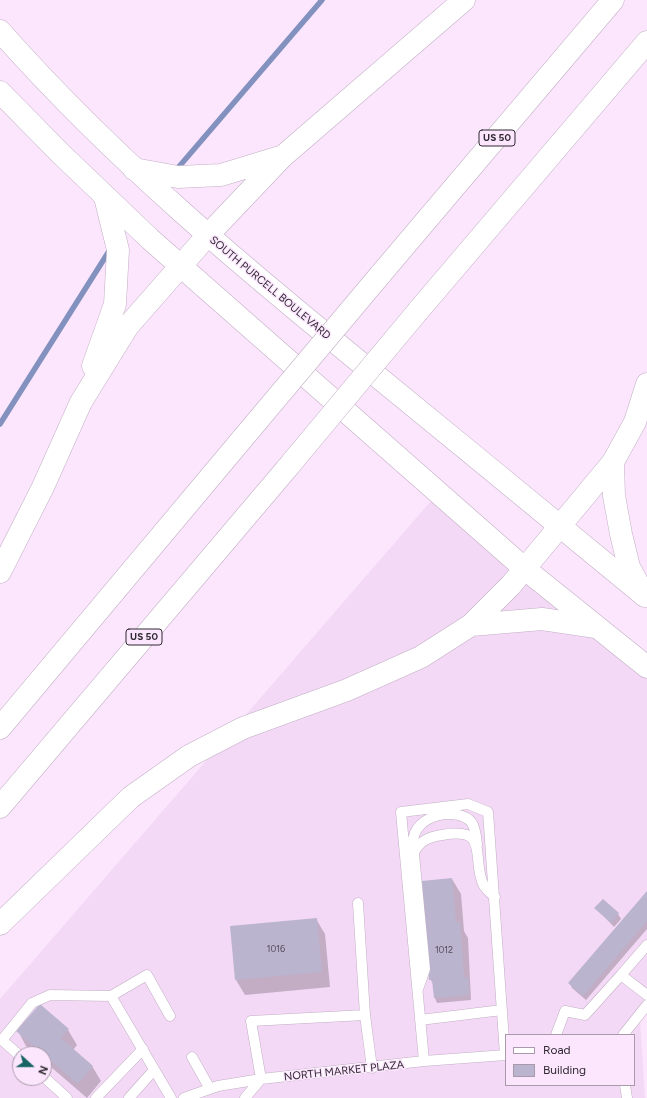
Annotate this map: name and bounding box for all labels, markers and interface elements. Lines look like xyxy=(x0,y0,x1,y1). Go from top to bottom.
road number: US 50 xyxy=(479,130,515,146)
street label: SOUTH PURCELL BOULEVARD xyxy=(207,233,333,343)
road number: US 50 xyxy=(126,629,162,645)
house number: 1016 xyxy=(267,944,285,954)
house number: 1012 xyxy=(435,945,453,955)
legend xyxy=(505,1034,635,1086)
text: Road xyxy=(543,1043,571,1057)
north arrow xyxy=(12,1046,52,1086)
street label: NORTH MARKET PLAZA xyxy=(283,1058,405,1084)
text: Building xyxy=(543,1063,586,1077)
text: N xyxy=(35,1064,50,1076)

